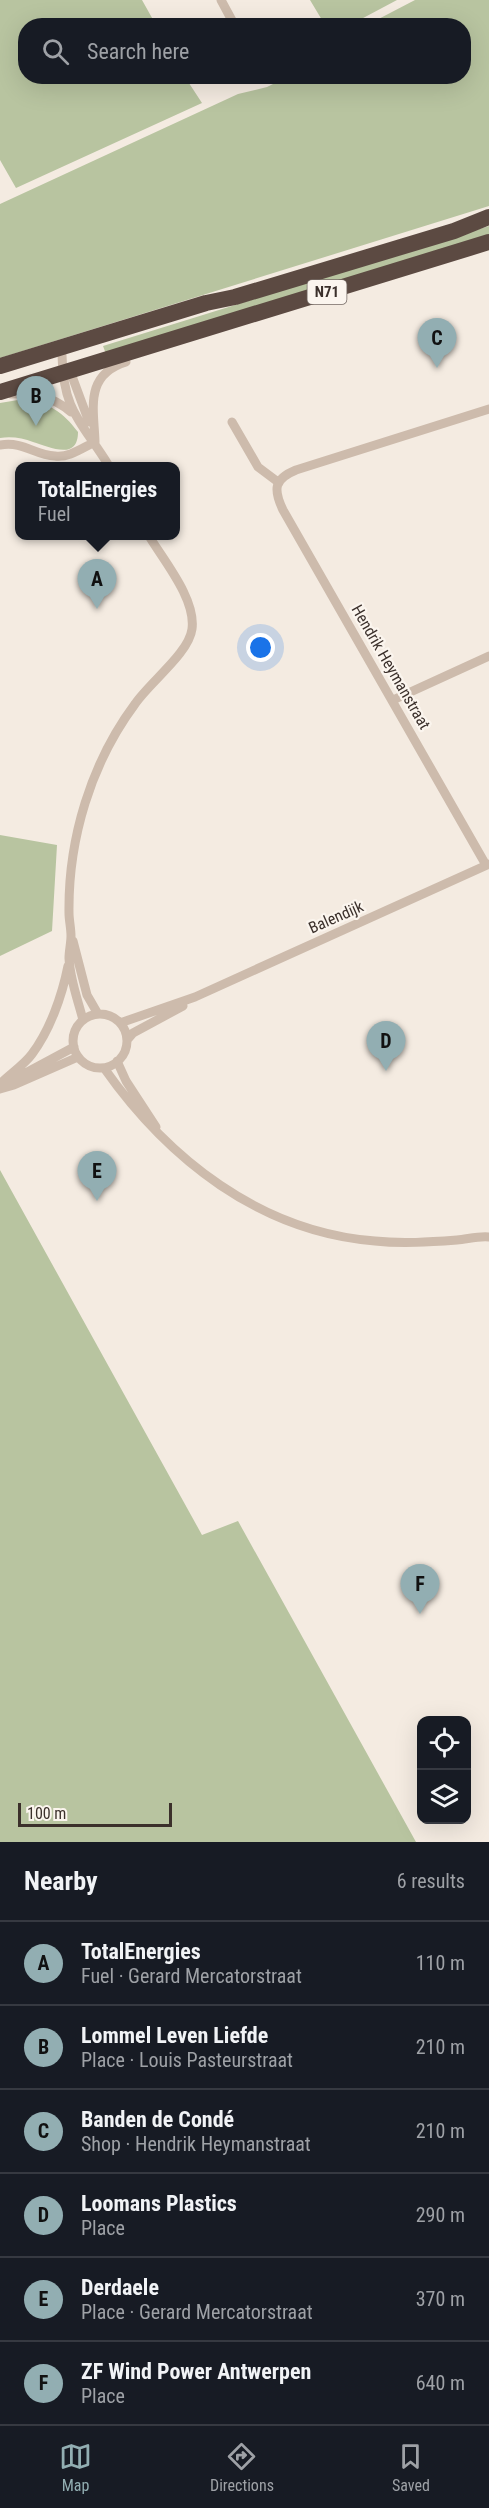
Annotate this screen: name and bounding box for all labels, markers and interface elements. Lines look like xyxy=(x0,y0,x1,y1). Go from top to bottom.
search box xyxy=(18,18,471,84)
icon: search xyxy=(39,35,72,68)
text: Search here xyxy=(87,39,189,64)
road number: N71 xyxy=(308,280,346,304)
pin: C xyxy=(418,318,456,368)
pin: B xyxy=(16,376,56,426)
popup xyxy=(15,462,180,540)
text: TotalEnergies xyxy=(38,477,157,502)
text: Fuel xyxy=(38,502,71,526)
pin: A xyxy=(78,560,116,609)
street label: Hendrik Heymanstraat xyxy=(348,601,435,733)
your location xyxy=(246,633,275,662)
street label: Balendijk xyxy=(306,896,367,937)
pin: D xyxy=(366,1022,406,1071)
pin: E xyxy=(78,1152,116,1201)
pin: F xyxy=(400,1564,440,1614)
map controls xyxy=(417,1716,471,1824)
button: locate xyxy=(417,1716,471,1770)
button: layers xyxy=(417,1770,471,1824)
scale bar xyxy=(18,1800,172,1828)
text: 100 m xyxy=(27,1804,66,1823)
text: Nearby xyxy=(24,1866,98,1896)
text: 6 results xyxy=(397,1869,465,1893)
text: TotalEnergies xyxy=(81,1939,201,1964)
text: A xyxy=(38,1951,49,1975)
text: 110 m xyxy=(416,1951,465,1975)
text: Fuel · Gerard Mercatorstraat xyxy=(81,1964,302,1988)
text: Lommel Leven Liefde xyxy=(81,2023,268,2048)
text: B xyxy=(38,2035,49,2059)
text: 210 m xyxy=(416,2035,465,2059)
text: Place · Louis Pasteurstraat xyxy=(81,2048,293,2072)
text: Banden de Condé xyxy=(81,2107,234,2132)
text: C xyxy=(38,2119,49,2143)
text: 210 m xyxy=(416,2119,465,2143)
text: Shop · Hendrik Heymanstraat xyxy=(81,2132,311,2156)
text: Loomans Plastics xyxy=(81,2191,237,2216)
text: D xyxy=(38,2203,49,2227)
text: 290 m xyxy=(416,2203,465,2227)
text: Place xyxy=(81,2216,125,2240)
text: Derdaele xyxy=(81,2275,159,2300)
text: E xyxy=(39,2287,48,2311)
text: 370 m xyxy=(416,2287,465,2311)
text: Place · Gerard Mercatorstraat xyxy=(81,2300,313,2324)
text: ZF Wind Power Antwerpen xyxy=(81,2359,311,2384)
text: F xyxy=(39,2371,48,2395)
text: 640 m xyxy=(416,2371,465,2395)
text: Place xyxy=(81,2384,125,2408)
tab: Map xyxy=(59,2440,92,2495)
tab: Directions xyxy=(210,2440,274,2495)
tab: Saved xyxy=(392,2440,430,2495)

